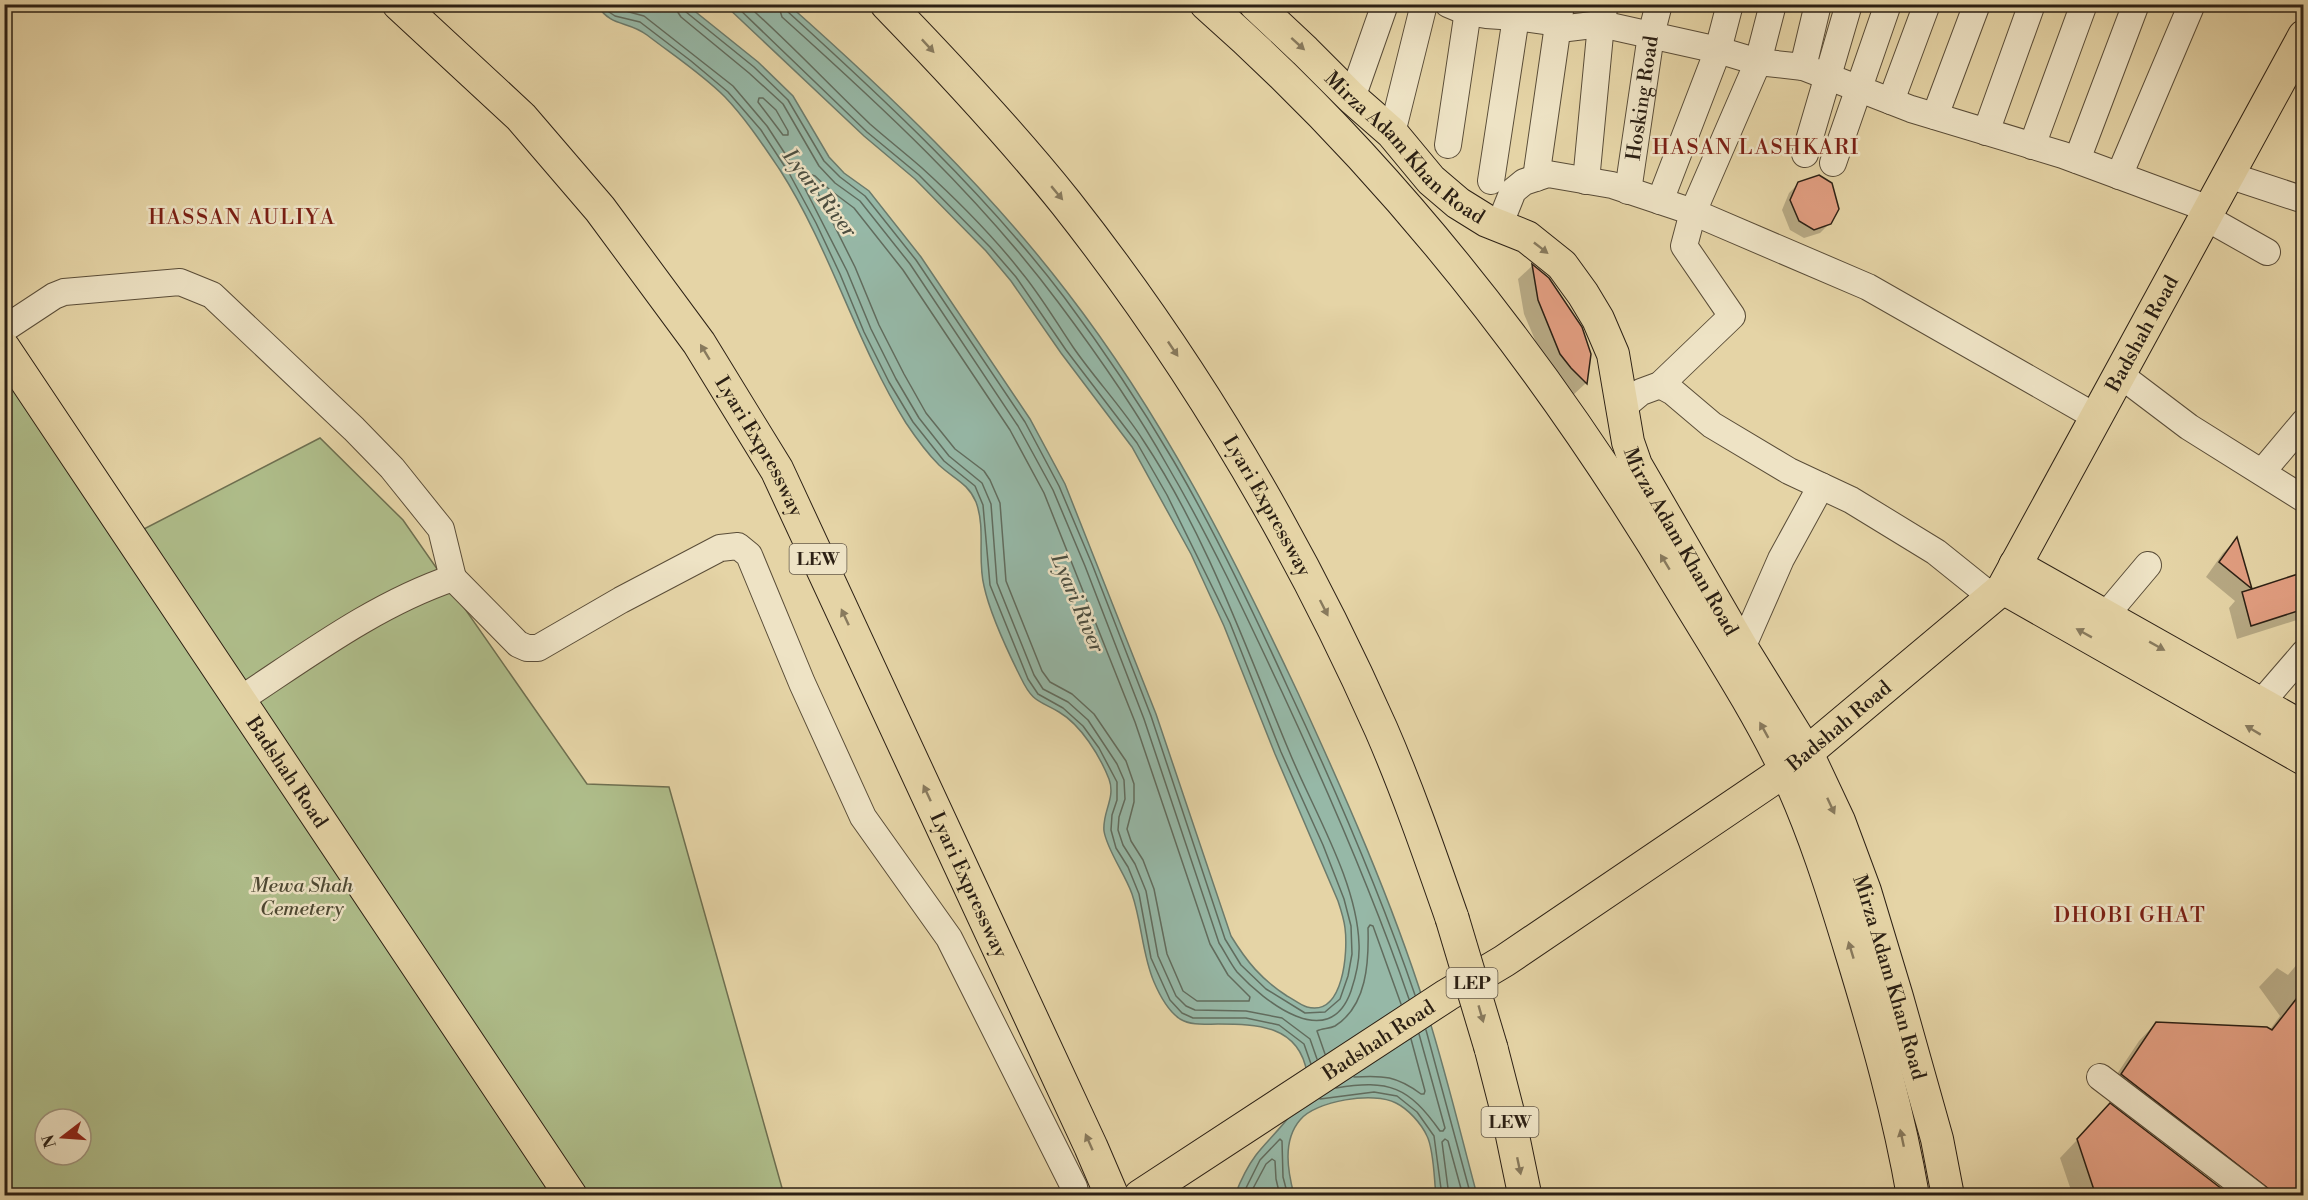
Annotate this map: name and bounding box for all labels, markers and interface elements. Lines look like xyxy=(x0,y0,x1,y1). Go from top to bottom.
street label: Hosking Road xyxy=(1622,33,1665,162)
one-way arrow xyxy=(1290,37,1305,50)
one-way arrow xyxy=(921,39,935,54)
street label: Mirza Adam Khan Road xyxy=(1319,67,1489,231)
district label: HASAN LASHKARI xyxy=(1652,135,1860,161)
water label: Lyari River xyxy=(776,143,862,244)
one-way arrow xyxy=(1050,185,1063,200)
district label: HASSAN AULIYA xyxy=(148,205,336,231)
one-way arrow xyxy=(1533,242,1549,255)
street label: Badshah Road xyxy=(2101,271,2185,398)
one-way arrow xyxy=(1167,341,1179,357)
one-way arrow xyxy=(699,344,710,360)
street label: Lyari Expressway xyxy=(708,372,808,521)
street label: Lyari Expressway xyxy=(1217,432,1316,581)
street label: Mirza Adam Khan Road xyxy=(1617,445,1743,641)
road number: LEW xyxy=(790,544,846,574)
water label: Lyari River xyxy=(1044,549,1110,658)
one-way arrow xyxy=(1660,553,1670,570)
one-way arrow xyxy=(1319,600,1328,617)
one-way arrow xyxy=(840,608,849,625)
one-way arrow xyxy=(2075,628,2092,638)
one-way arrow xyxy=(2149,640,2165,651)
street label: Badshah Road xyxy=(1782,675,1898,778)
street label: Badshah Road xyxy=(239,711,333,834)
one-way arrow xyxy=(1759,721,1769,738)
one-way arrow xyxy=(2245,724,2261,735)
one-way arrow xyxy=(923,785,932,802)
one-way arrow xyxy=(1827,797,1836,814)
street label: Lyari Expressway xyxy=(923,808,1013,962)
street label: Mirza Adam Khan Road xyxy=(1846,872,1931,1083)
park label: Mewa Shah Cemetery xyxy=(251,874,354,922)
district label: DHOBI GHAT xyxy=(2054,903,2206,929)
one-way arrow xyxy=(1846,941,1855,959)
road number: LEP xyxy=(1446,968,1498,998)
street label: Badshah Road xyxy=(1318,995,1441,1087)
one-way arrow xyxy=(1477,1005,1486,1023)
north arrow xyxy=(33,1107,93,1167)
road number: LEW xyxy=(1482,1107,1538,1137)
one-way arrow xyxy=(1897,1128,1906,1147)
text: N xyxy=(38,1132,61,1150)
one-way arrow xyxy=(1084,1132,1094,1150)
one-way arrow xyxy=(1515,1157,1525,1176)

